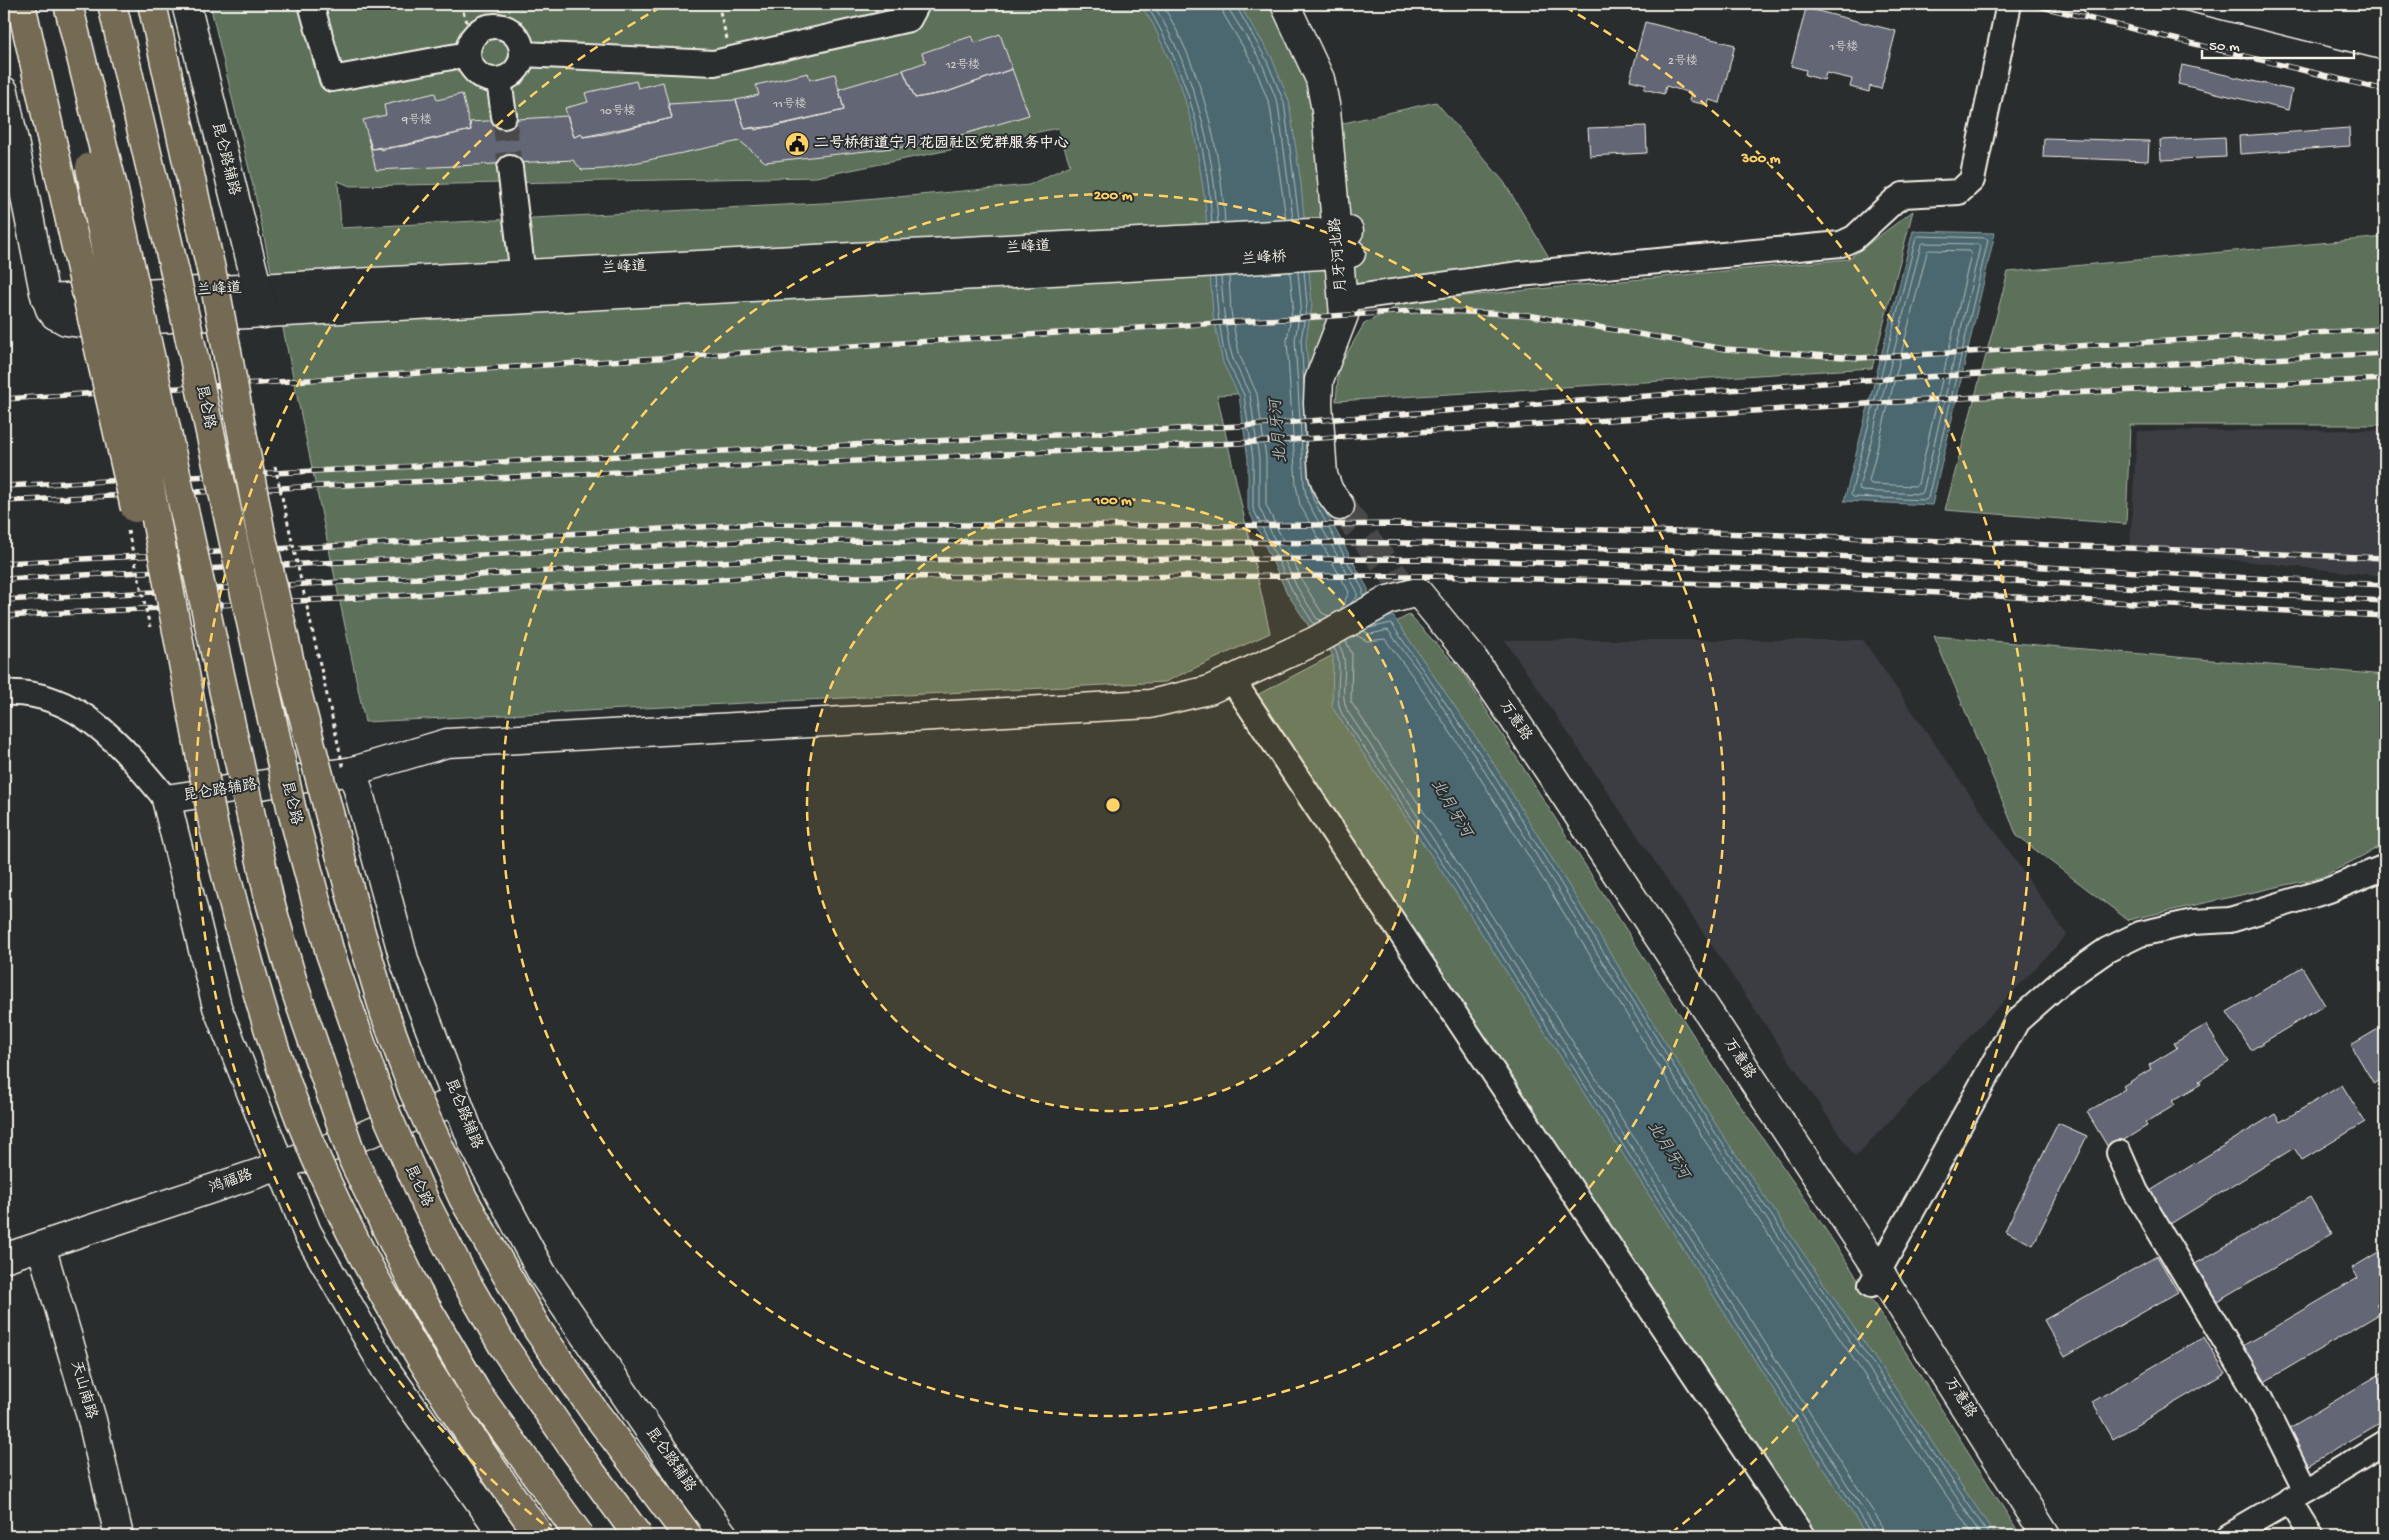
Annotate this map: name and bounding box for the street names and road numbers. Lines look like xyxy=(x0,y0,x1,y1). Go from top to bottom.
street label: 昆仑路辅路 xyxy=(207,120,243,198)
street label: 月牙河北路 xyxy=(1327,217,1351,293)
street label: 兰峰道 xyxy=(1005,237,1051,258)
street label: 兰峰桥 xyxy=(1241,247,1287,270)
street label: 兰峰道 xyxy=(601,257,647,278)
street label: 兰峰道 xyxy=(196,279,242,300)
street label: 昆仑路 xyxy=(192,383,218,431)
street label: 万意路 xyxy=(1495,697,1536,745)
street label: 昆仑路辅路 xyxy=(182,776,258,806)
street label: 昆仑路 xyxy=(277,779,305,827)
street label: 万意路 xyxy=(1719,1035,1760,1083)
street label: 昆仑路辅路 xyxy=(441,1076,485,1152)
street label: 昆仑路 xyxy=(400,1162,436,1210)
street label: 鸿福路 xyxy=(207,1166,255,1198)
street label: 天山南路 xyxy=(66,1358,101,1421)
street label: 万意路 xyxy=(1940,1374,1981,1422)
street label: 昆仑路辅路 xyxy=(641,1424,699,1496)

